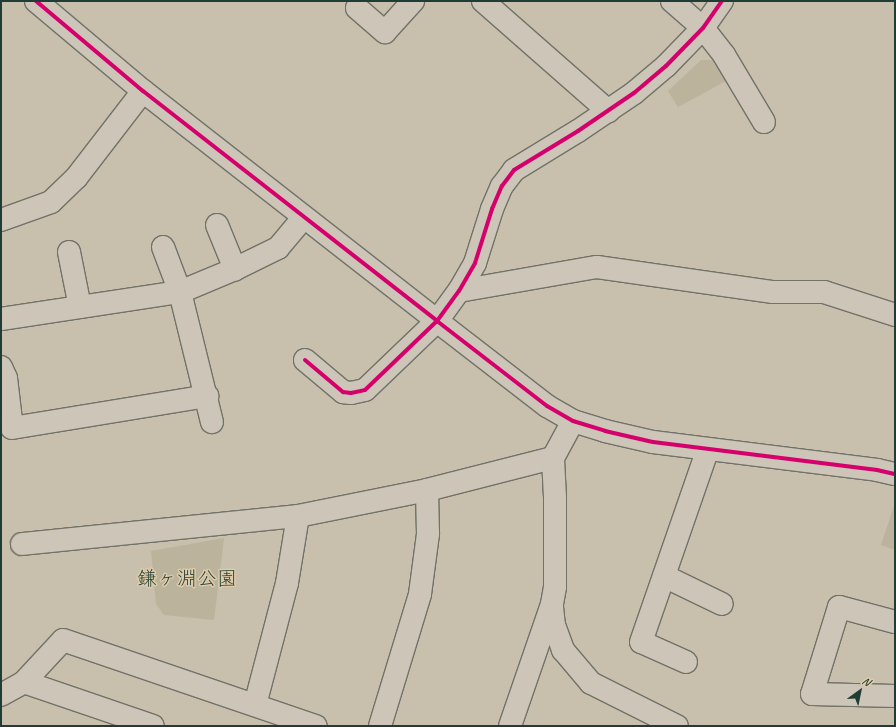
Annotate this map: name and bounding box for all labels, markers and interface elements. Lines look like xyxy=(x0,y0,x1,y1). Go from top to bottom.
park label: 鎌ヶ淵公園 xyxy=(137,566,237,590)
north arrow xyxy=(840,671,880,711)
text: N xyxy=(860,673,873,689)

